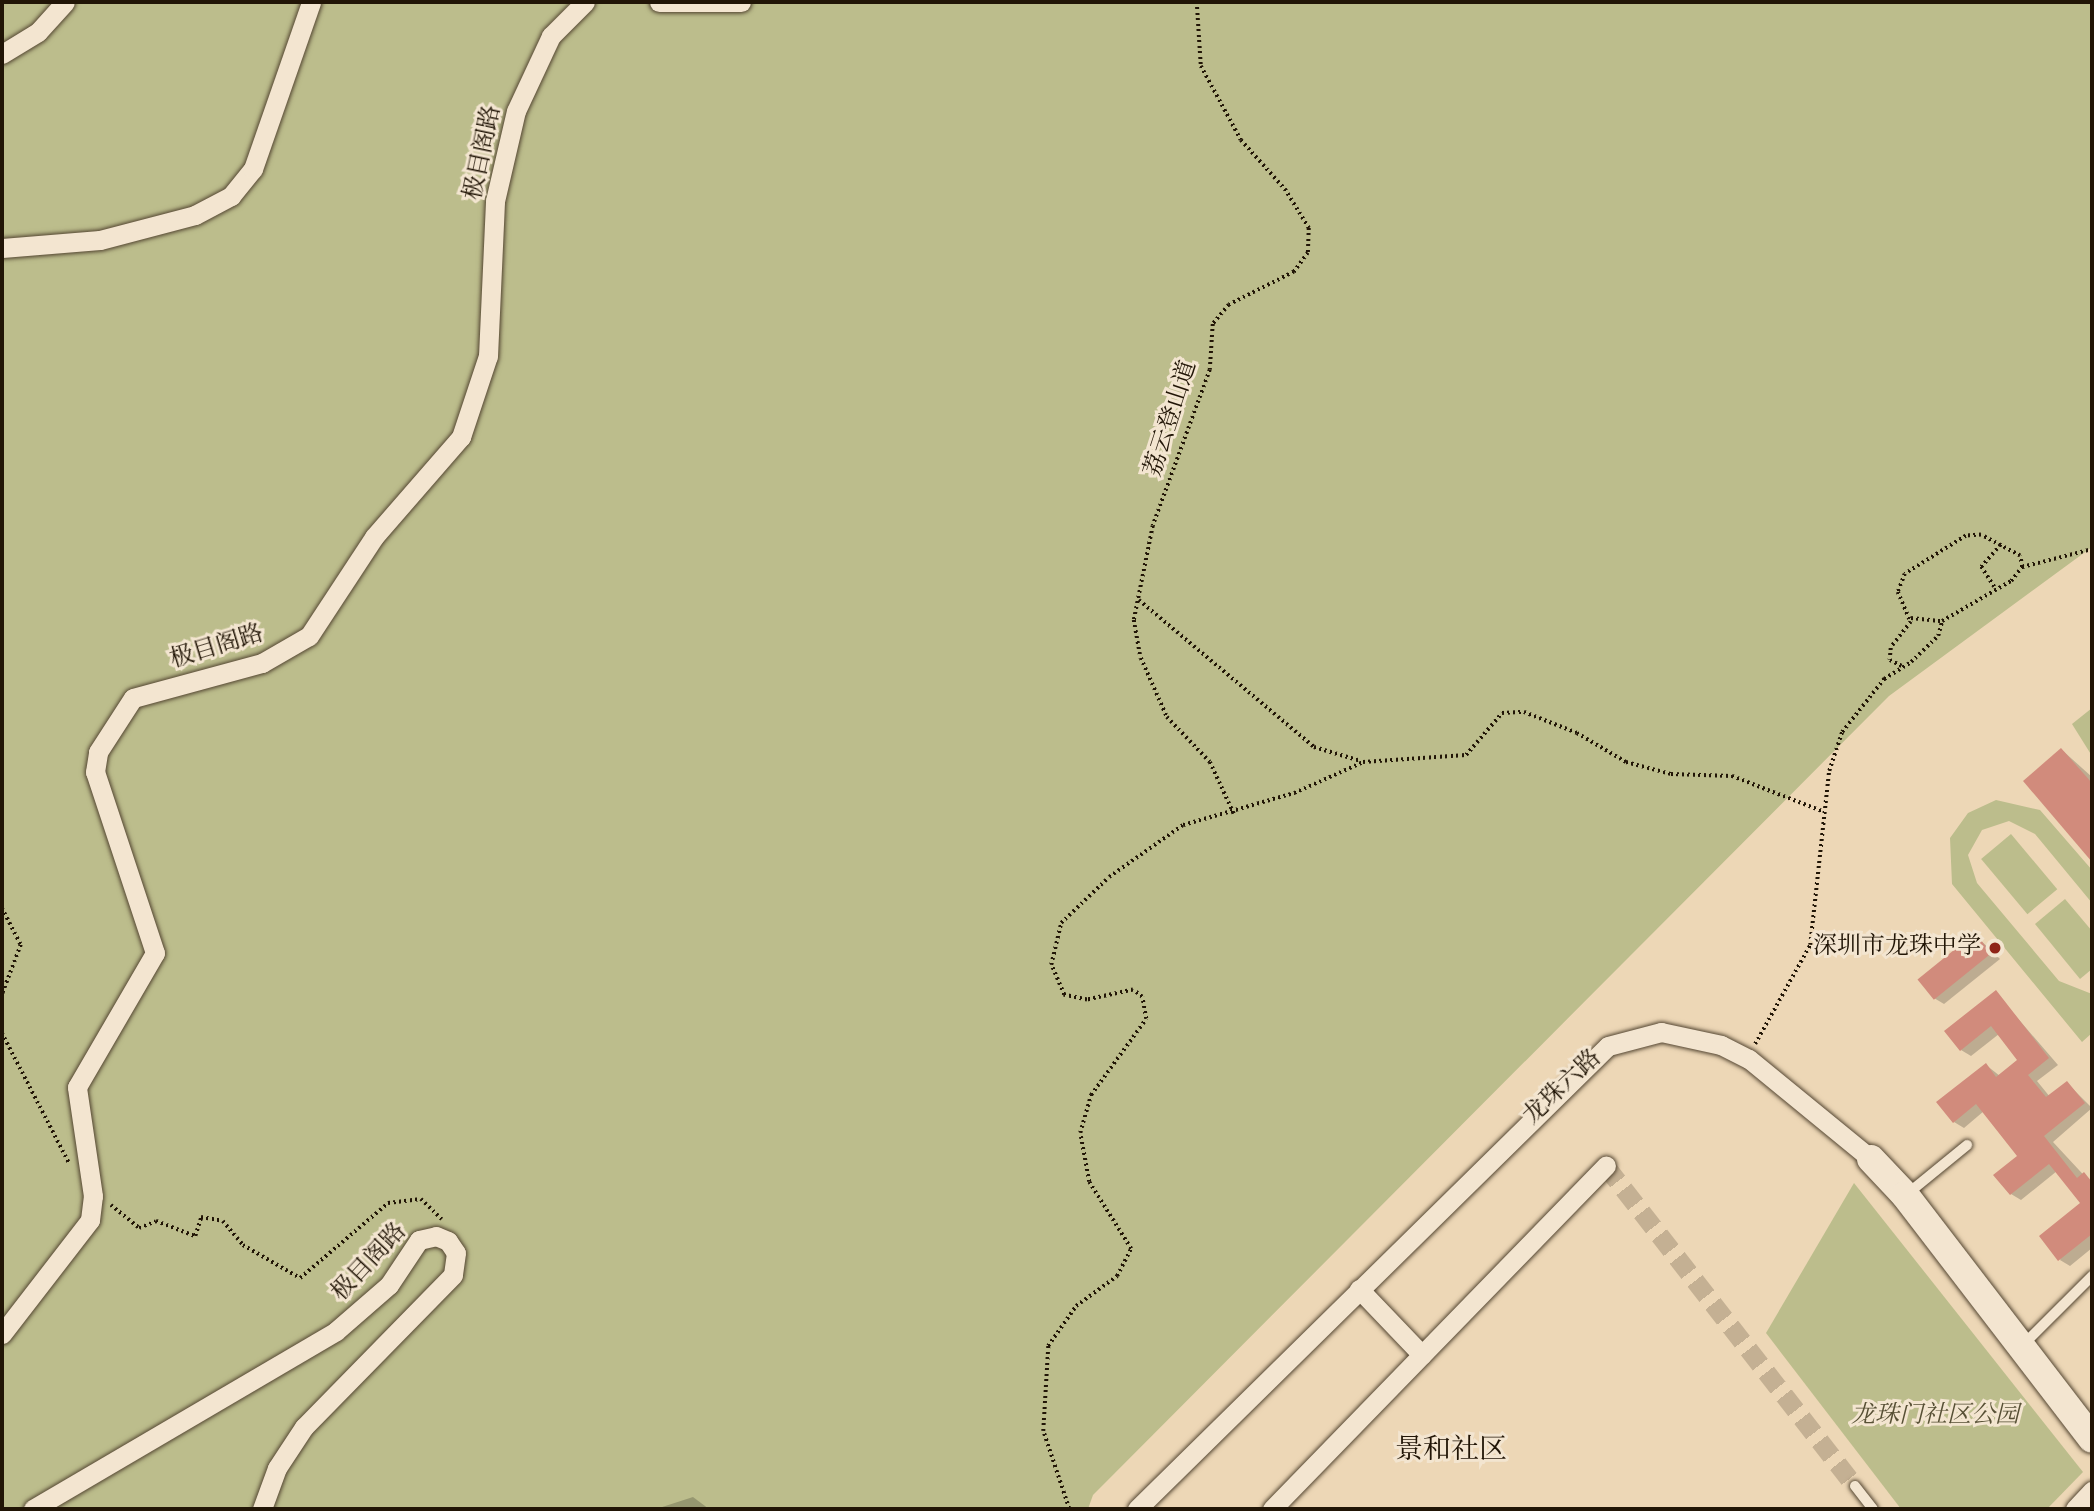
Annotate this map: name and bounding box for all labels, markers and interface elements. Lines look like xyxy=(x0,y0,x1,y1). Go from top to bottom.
street label: 极目阁路 xyxy=(460,103,508,203)
street label: 荔云登山道 xyxy=(1140,357,1204,481)
street label: 极目阁路 xyxy=(167,620,267,676)
place label: 深圳市龙珠中学 xyxy=(1813,934,1981,962)
marker: 深圳市龙珠中学 xyxy=(1987,940,2003,956)
street label: 龙珠六路 xyxy=(1518,1045,1608,1131)
street label: 极目阁路 xyxy=(327,1218,413,1308)
park label: 龙珠门社区公园 xyxy=(1851,1403,2019,1431)
district label: 景和社区 xyxy=(1395,1434,1507,1468)

